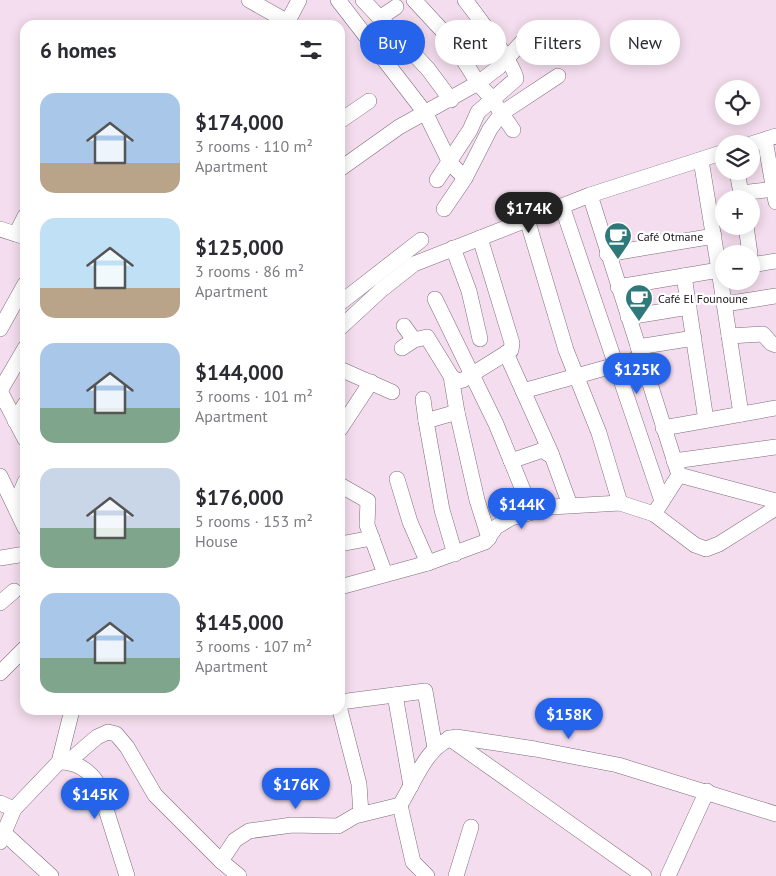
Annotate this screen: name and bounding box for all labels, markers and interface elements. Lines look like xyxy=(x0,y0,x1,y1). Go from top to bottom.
chip: Buy xyxy=(360,20,425,65)
chip: Rent xyxy=(435,20,506,65)
chip: Filters xyxy=(516,20,600,65)
chip: New xyxy=(610,20,680,65)
icon: filters xyxy=(297,36,325,64)
text: 6 homes xyxy=(40,37,116,64)
map controls xyxy=(715,80,760,290)
button: locate xyxy=(715,80,760,125)
text: $174,000 xyxy=(195,109,284,136)
icon: home xyxy=(80,113,140,173)
button: layers xyxy=(715,135,760,180)
text: 3 rooms · 110 m² xyxy=(195,136,313,156)
text: Apartment xyxy=(195,156,268,176)
button: + xyxy=(715,190,760,235)
pin: $174K xyxy=(494,192,564,234)
text: $174K xyxy=(506,198,552,218)
cafe icon: Café Otmane xyxy=(603,221,633,260)
place label: Café Otmane xyxy=(637,229,703,244)
text: $125,000 xyxy=(195,234,284,261)
icon: home xyxy=(80,238,140,298)
button: − xyxy=(715,245,760,290)
text: 3 rooms · 86 m² xyxy=(195,261,304,281)
text: Apartment xyxy=(195,281,268,301)
cafe icon: Café El Founoune xyxy=(624,283,654,322)
place label: Café El Founoune xyxy=(658,291,748,306)
pin: $125K xyxy=(602,352,672,395)
text: $144,000 xyxy=(195,359,284,386)
text: $125K xyxy=(614,359,660,379)
icon: home xyxy=(80,363,140,423)
text: 3 rooms · 101 m² xyxy=(195,386,313,406)
text: Apartment xyxy=(195,406,268,426)
text: $176,000 xyxy=(195,484,284,511)
icon: home xyxy=(80,488,140,548)
pin: $144K xyxy=(487,488,557,530)
text: $144K xyxy=(499,494,545,514)
text: 5 rooms · 153 m² xyxy=(195,511,313,531)
text: House xyxy=(195,531,238,551)
text: $145,000 xyxy=(195,609,284,636)
icon: home xyxy=(80,613,140,673)
text: 3 rooms · 107 m² xyxy=(195,636,312,656)
text: Apartment xyxy=(195,656,268,676)
pin: $158K xyxy=(534,698,604,740)
text: $158K xyxy=(546,704,592,724)
pin: $176K xyxy=(261,768,331,810)
text: $176K xyxy=(273,774,319,794)
pin: $145K xyxy=(60,778,130,820)
text: $145K xyxy=(72,784,118,804)

